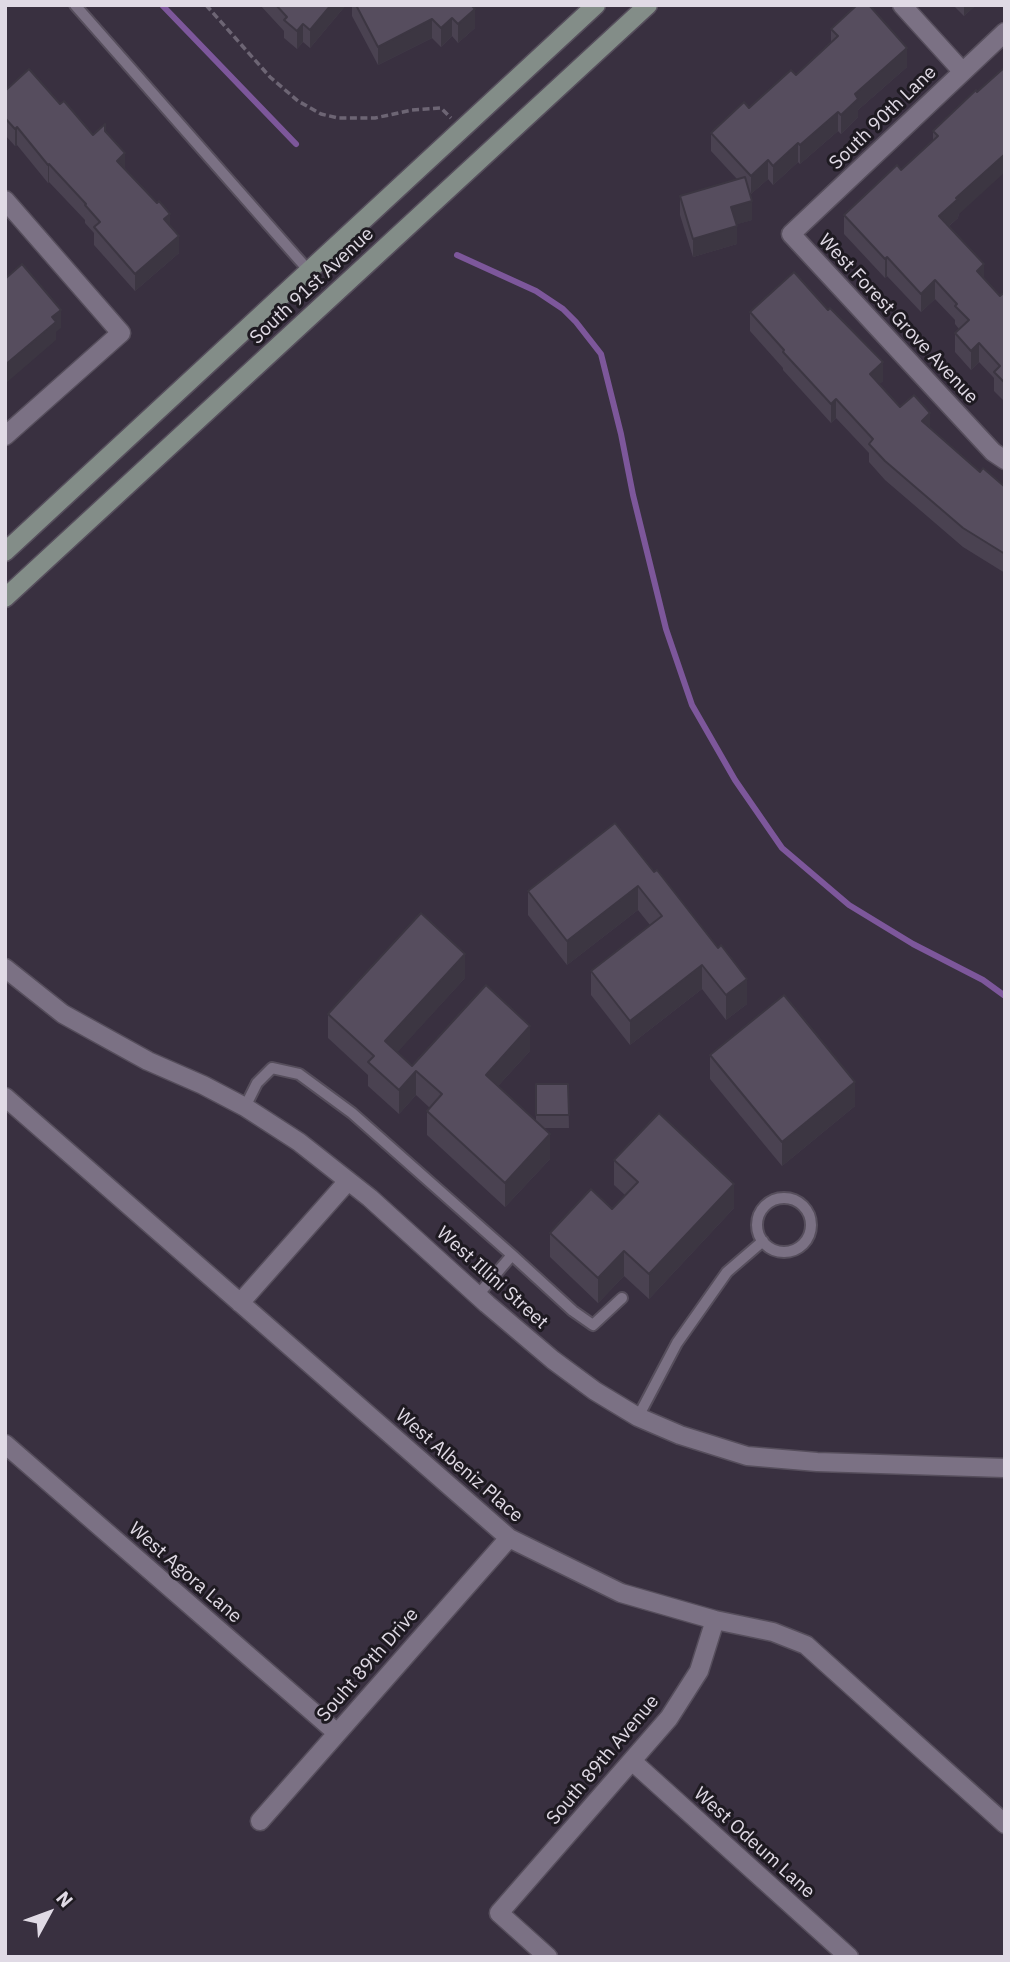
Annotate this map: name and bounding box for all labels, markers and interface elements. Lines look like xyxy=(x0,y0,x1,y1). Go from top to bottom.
street label: South 90th Lane xyxy=(825,61,941,175)
street label: South 91st Avenue xyxy=(245,223,379,349)
street label: West Forest Grove Avenue xyxy=(813,229,983,409)
street label: West Illini Street xyxy=(432,1222,552,1334)
street label: West Albeniz Place xyxy=(391,1404,527,1528)
street label: West Agora Lane xyxy=(124,1518,246,1628)
street label: Souht 89th Drive xyxy=(312,1603,424,1727)
street label: South 89th Avenue xyxy=(542,1690,664,1830)
street label: West Odeum Lane xyxy=(689,1783,819,1903)
north arrow xyxy=(14,1878,84,1948)
text: N xyxy=(51,1886,78,1912)

